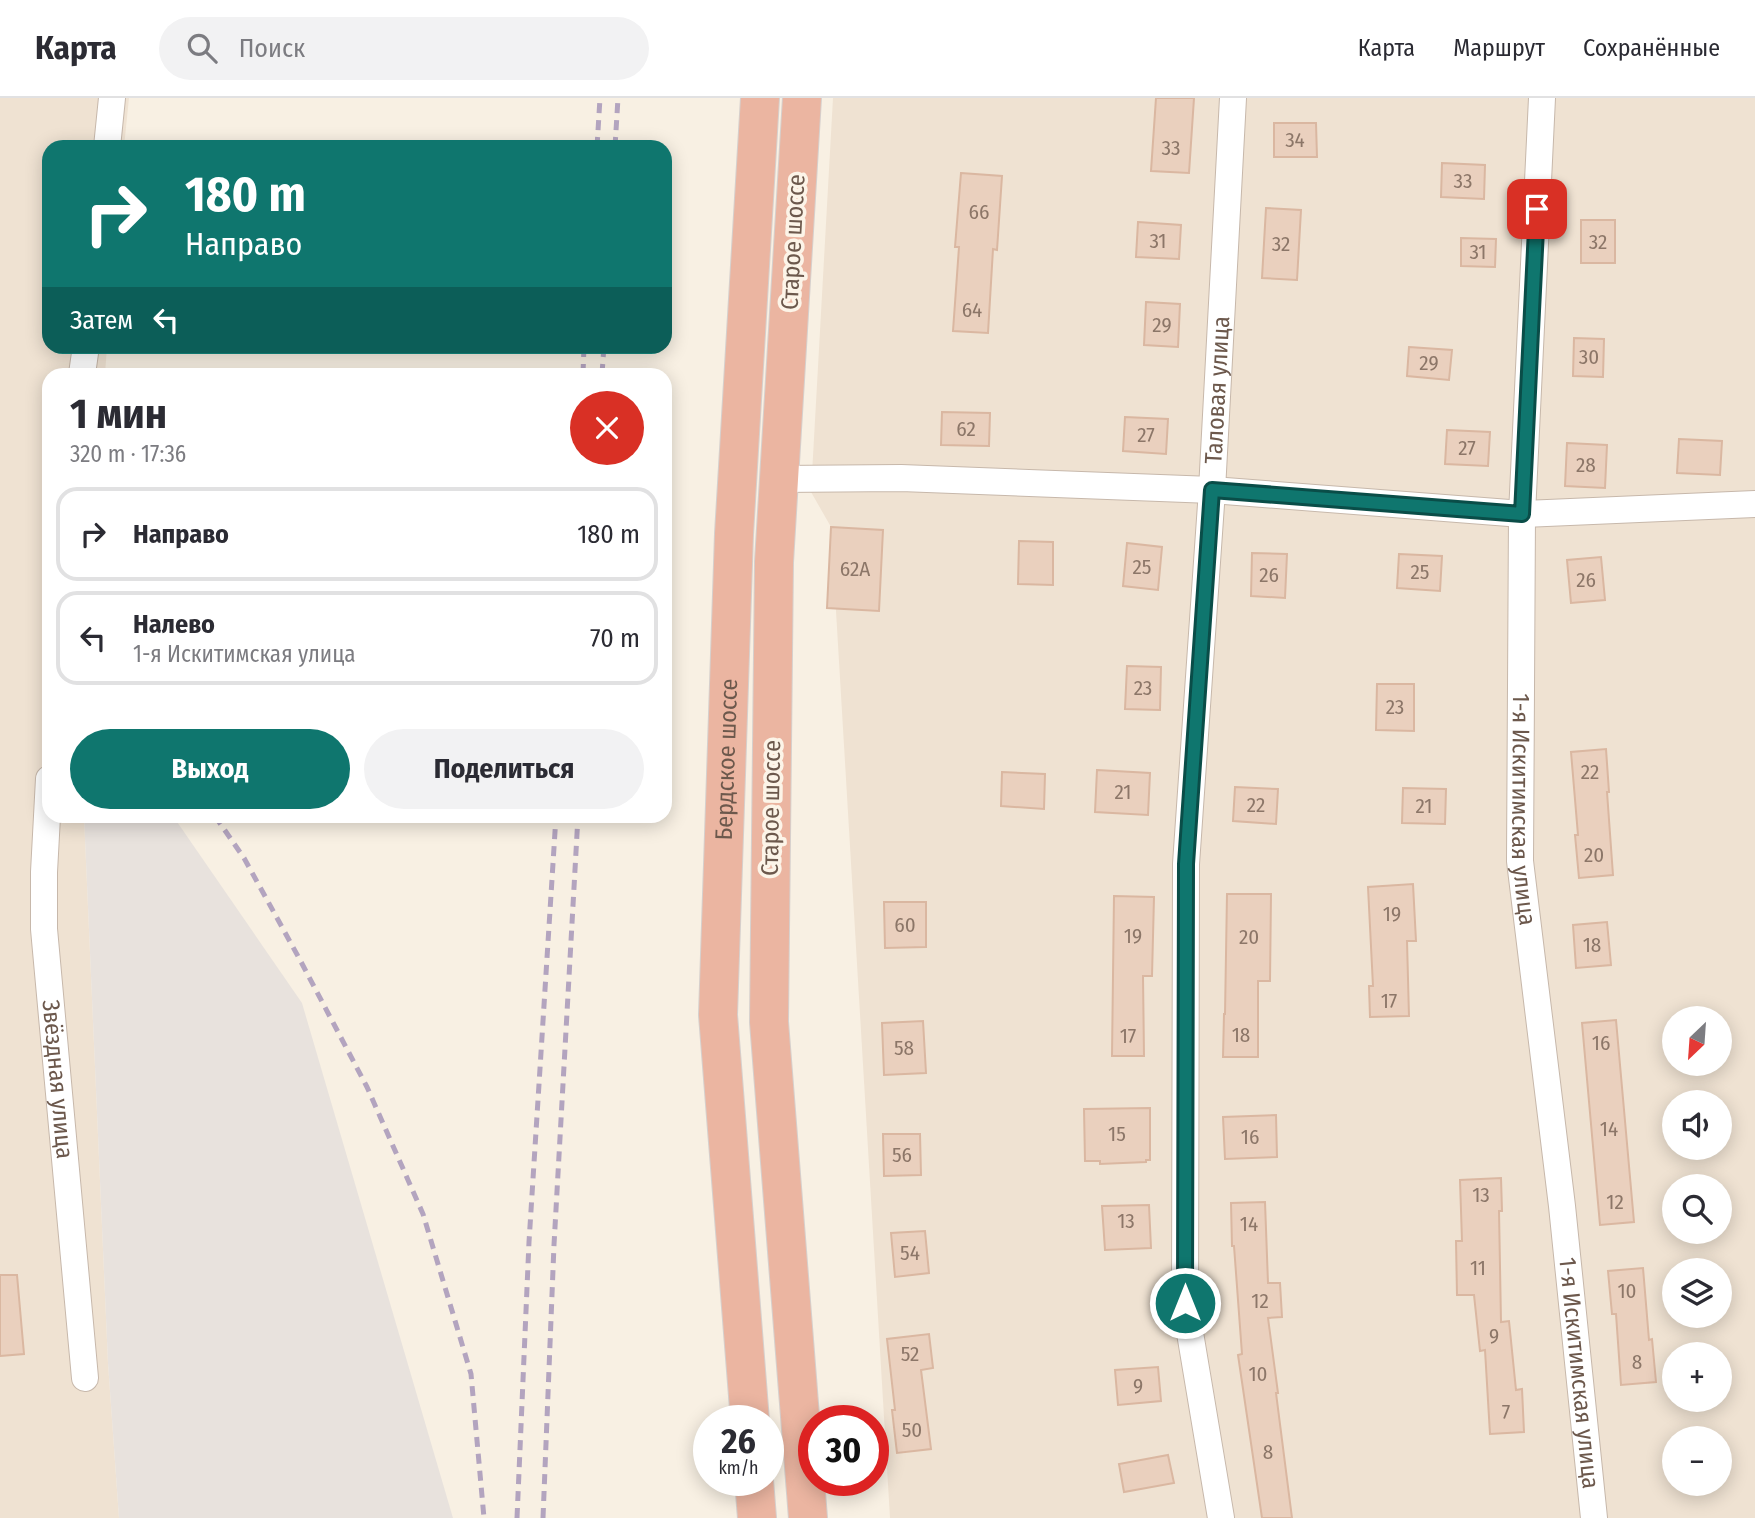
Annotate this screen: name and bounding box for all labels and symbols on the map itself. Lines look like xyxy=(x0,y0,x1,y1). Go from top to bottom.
house number: 34 xyxy=(1285,127,1305,153)
house number: 33 xyxy=(1162,135,1180,161)
house number: 33 xyxy=(1454,168,1472,194)
street label: Старое шоссе xyxy=(775,173,811,311)
pin xyxy=(1507,179,1567,239)
house number: 66 xyxy=(969,199,989,225)
house number: 31 xyxy=(1149,228,1167,254)
house number: 32 xyxy=(1589,229,1607,255)
house number: 32 xyxy=(1272,231,1290,257)
house number: 31 xyxy=(1469,239,1487,265)
house number: 64 xyxy=(962,297,982,323)
house number: 29 xyxy=(1152,312,1172,338)
street label: Таловая улица xyxy=(1199,315,1235,465)
house number: 30 xyxy=(1579,344,1599,370)
house number: 29 xyxy=(1419,350,1439,376)
house number: 62 xyxy=(956,416,976,442)
house number: 27 xyxy=(1137,422,1155,448)
house number: 27 xyxy=(1458,435,1476,461)
house number: 28 xyxy=(1576,452,1596,478)
house number: 25 xyxy=(1133,554,1151,580)
house number: 62А xyxy=(840,556,870,582)
house number: 25 xyxy=(1411,559,1429,585)
house number: 26 xyxy=(1259,562,1279,588)
house number: 26 xyxy=(1576,567,1596,593)
house number: 23 xyxy=(1134,675,1152,701)
street label: Бердское шоссе xyxy=(710,678,743,841)
street label: 1-я Искитимская улица xyxy=(1506,693,1542,927)
house number: 23 xyxy=(1386,694,1404,720)
street label: Старое шоссе xyxy=(756,740,786,876)
house number: 22 xyxy=(1581,759,1599,785)
house number: 21 xyxy=(1115,779,1132,805)
house number: 22 xyxy=(1247,792,1265,818)
house number: 21 xyxy=(1416,793,1433,819)
house number: 20 xyxy=(1584,842,1604,868)
house number: 19 xyxy=(1383,901,1401,927)
house number: 60 xyxy=(894,912,916,938)
house number: 19 xyxy=(1124,923,1142,949)
house number: 20 xyxy=(1239,924,1259,950)
house number: 18 xyxy=(1583,932,1601,958)
house number: 17 xyxy=(1381,988,1397,1014)
street label: Звёздная улица xyxy=(37,999,79,1160)
north arrow xyxy=(1662,1006,1732,1076)
house number: 18 xyxy=(1232,1022,1250,1048)
house number: 17 xyxy=(1120,1023,1136,1049)
house number: 16 xyxy=(1592,1030,1610,1056)
house number: 58 xyxy=(894,1035,914,1061)
house number: 14 xyxy=(1600,1116,1618,1142)
house number: 15 xyxy=(1108,1121,1126,1147)
house number: 16 xyxy=(1241,1124,1259,1150)
house number: 56 xyxy=(892,1142,912,1168)
house number: 13 xyxy=(1472,1182,1490,1208)
house number: 12 xyxy=(1606,1189,1624,1215)
house number: 13 xyxy=(1117,1208,1135,1234)
house number: 14 xyxy=(1240,1211,1258,1237)
house number: 54 xyxy=(900,1240,920,1266)
house number: 11 xyxy=(1470,1255,1486,1281)
street label: 1-я Искитимская улица xyxy=(1553,1256,1605,1490)
position arrow xyxy=(1148,1266,1222,1340)
house number: 10 xyxy=(1617,1278,1637,1304)
house number: 12 xyxy=(1251,1288,1269,1314)
house number: 9 xyxy=(1489,1323,1499,1349)
house number: 52 xyxy=(901,1341,919,1367)
house number: 8 xyxy=(1632,1349,1642,1375)
house number: 10 xyxy=(1248,1361,1268,1387)
house number: 9 xyxy=(1133,1373,1143,1399)
house number: 7 xyxy=(1502,1399,1510,1425)
speed limit sign: 30 xyxy=(798,1405,889,1496)
house number: 50 xyxy=(902,1417,922,1443)
house number: 8 xyxy=(1263,1439,1273,1465)

